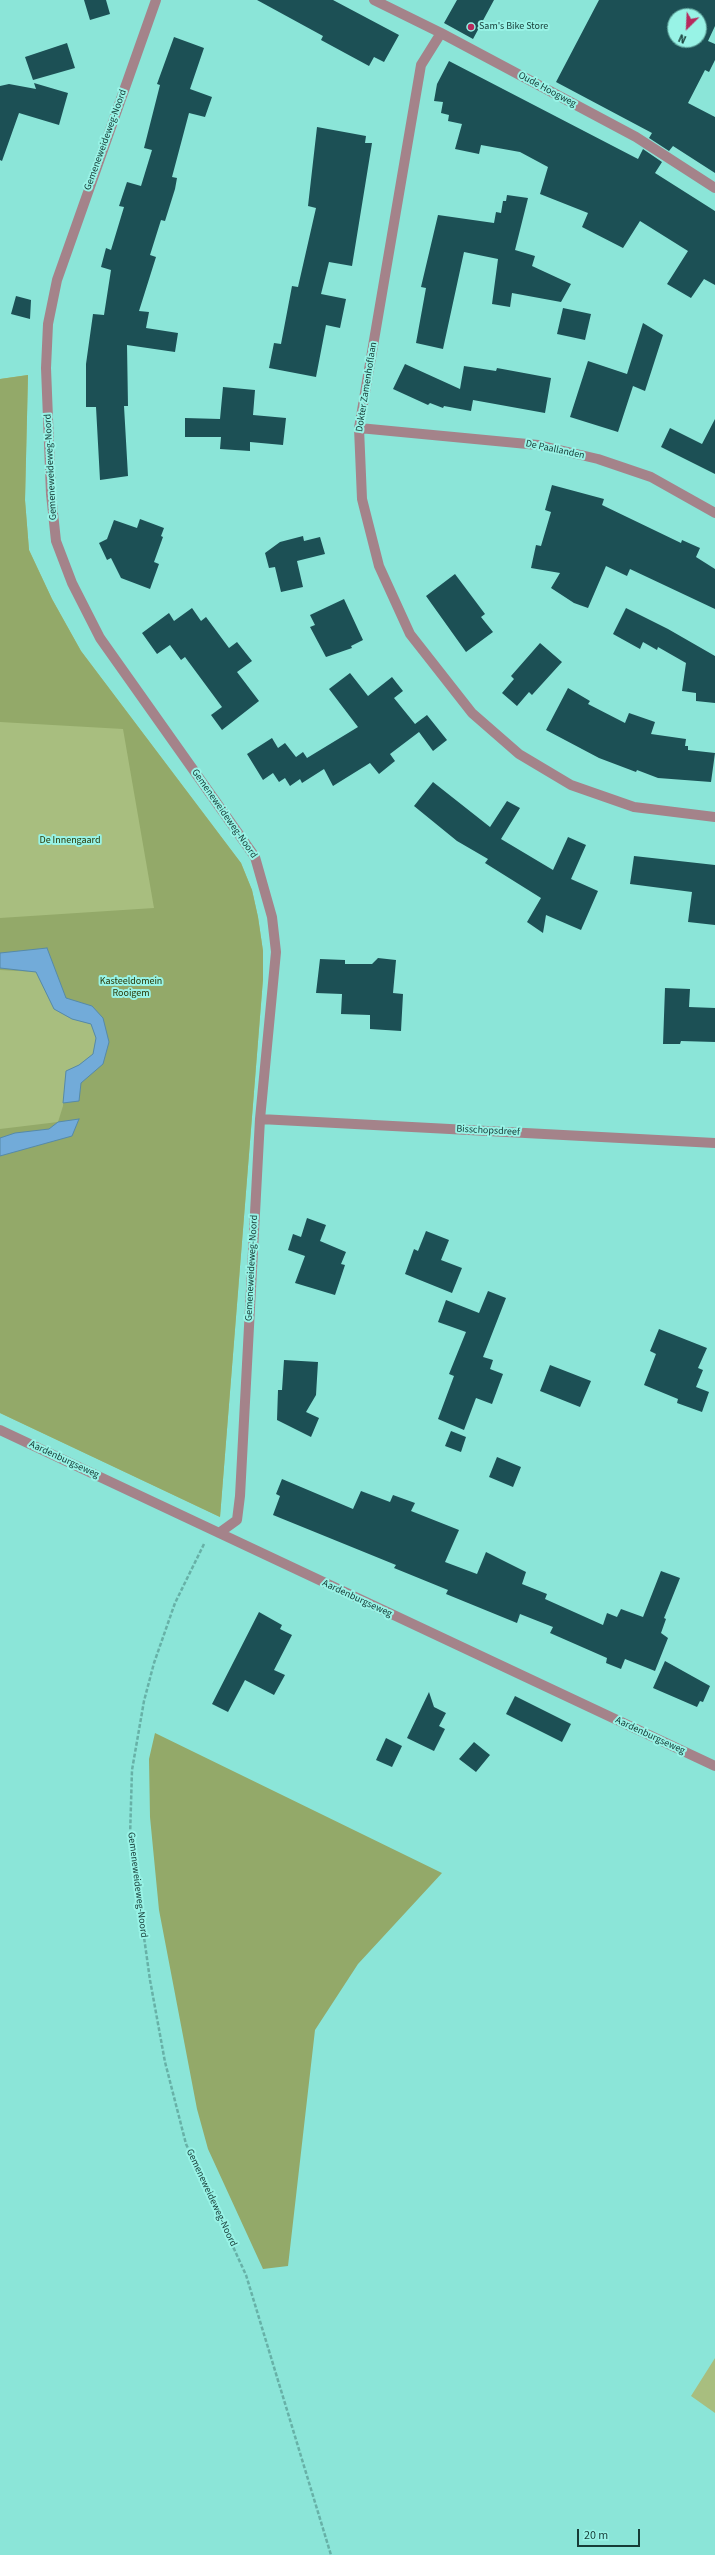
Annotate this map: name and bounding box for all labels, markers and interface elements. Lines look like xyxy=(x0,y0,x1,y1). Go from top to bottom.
north arrow xyxy=(667,8,707,48)
place label: Sam's Bike Store xyxy=(479,21,548,33)
marker: Sam's Bike Store xyxy=(466,22,476,32)
text: N xyxy=(676,30,689,47)
street label: Oude Hoogweg xyxy=(516,70,578,110)
street label: Gemeneweideweg-Noord xyxy=(82,88,130,192)
street label: Dokter Zamenhoflaan xyxy=(354,341,380,433)
street label: Gemeneweideweg-Noord xyxy=(42,414,60,520)
street label: De Paallanden xyxy=(524,438,586,462)
street label: Gemeneweideweg-Noord xyxy=(189,767,259,861)
park label: De Innengaard xyxy=(40,835,100,847)
park label: Kasteeldomein Rooigem xyxy=(100,976,162,1000)
street label: Bisschopsdreef xyxy=(456,1123,520,1139)
street label: Gemeneweideweg-Noord xyxy=(243,1215,261,1321)
street label: Aardenburgseweg xyxy=(27,1439,101,1481)
street label: Aardenburgseweg xyxy=(320,1578,394,1620)
street label: Aardenburgseweg xyxy=(613,1715,687,1757)
street label: Gemeneweideweg-Noord xyxy=(125,1831,149,1939)
street label: Gemeneweideweg-Noord xyxy=(183,2147,239,2249)
scale bar xyxy=(579,2521,642,2547)
text: 20 m xyxy=(584,2527,608,2544)

